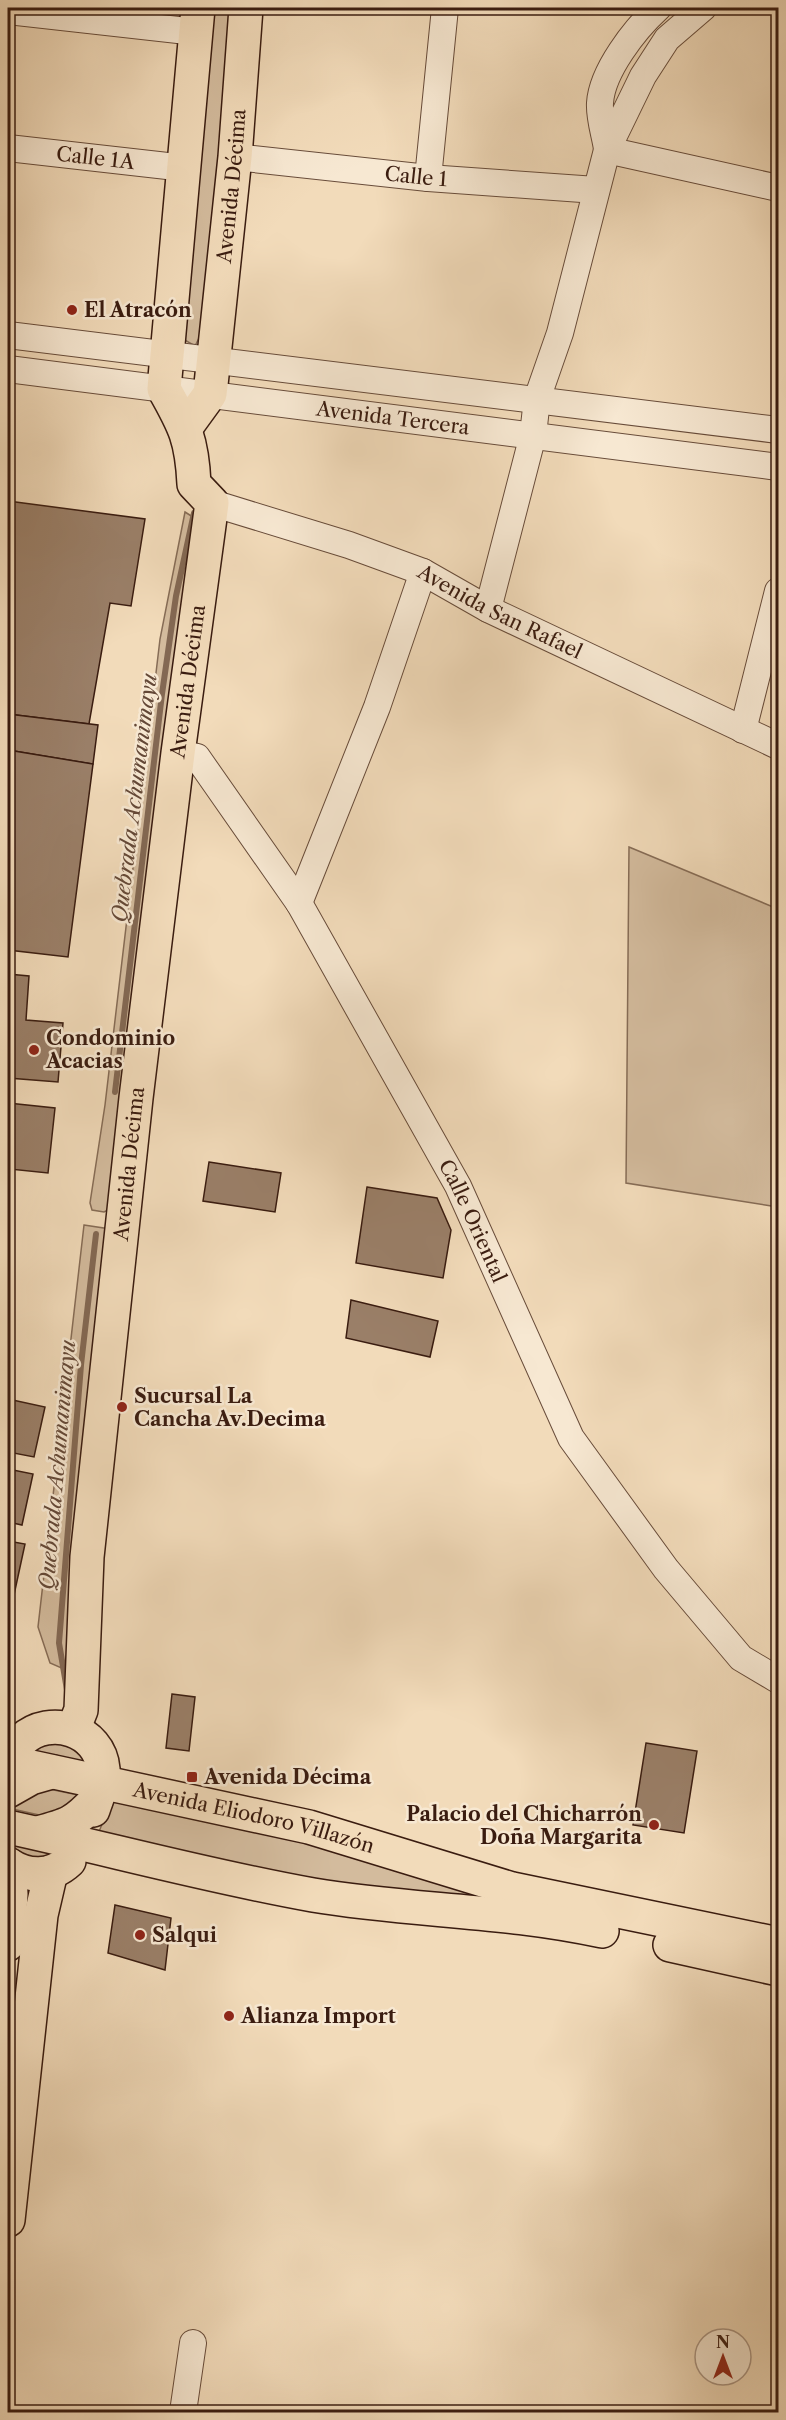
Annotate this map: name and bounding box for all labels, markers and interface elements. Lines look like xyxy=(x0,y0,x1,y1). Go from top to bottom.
street label: Avenida Décima xyxy=(212,108,251,265)
street label: Calle 1A xyxy=(55,142,137,174)
street label: Calle 1 xyxy=(383,161,449,191)
place label: El Atracón xyxy=(84,298,192,322)
marker: El Atracón xyxy=(65,303,79,317)
street label: Avenida Tercera xyxy=(314,396,471,440)
street label: Avenida San Rafael xyxy=(413,559,586,664)
street label: Avenida Décima xyxy=(165,603,210,761)
water label: Quebrada Achumanimayu xyxy=(106,671,162,924)
place label: Condominio Acacias xyxy=(45,1026,175,1073)
marker: Condominio Acacias xyxy=(27,1043,41,1057)
street label: Avenida Décima xyxy=(109,1085,149,1243)
street label: Calle Oriental xyxy=(434,1155,512,1286)
water label: Quebrada Achumanimayu xyxy=(34,1338,80,1591)
place label: Sucursal La Cancha Av.Decima xyxy=(134,1384,326,1431)
marker: Sucursal La Cancha Av.Decima xyxy=(115,1400,129,1414)
place label: Avenida Décima xyxy=(203,1765,372,1789)
marker: Avenida Décima xyxy=(185,1770,199,1784)
street label: Avenida Eliodoro Villazón xyxy=(130,1777,378,1858)
place label: Palacio del Chicharrón Doña Margarita xyxy=(406,1802,642,1849)
marker: Palacio del Chicharrón Doña Margarita xyxy=(647,1818,661,1832)
place label: Salqui xyxy=(152,1923,217,1947)
marker: Salqui xyxy=(133,1928,147,1942)
place label: Alianza Import xyxy=(240,2004,396,2028)
marker: Alianza Import xyxy=(222,2009,236,2023)
north arrow xyxy=(693,2327,753,2387)
text: N xyxy=(716,2332,730,2352)

